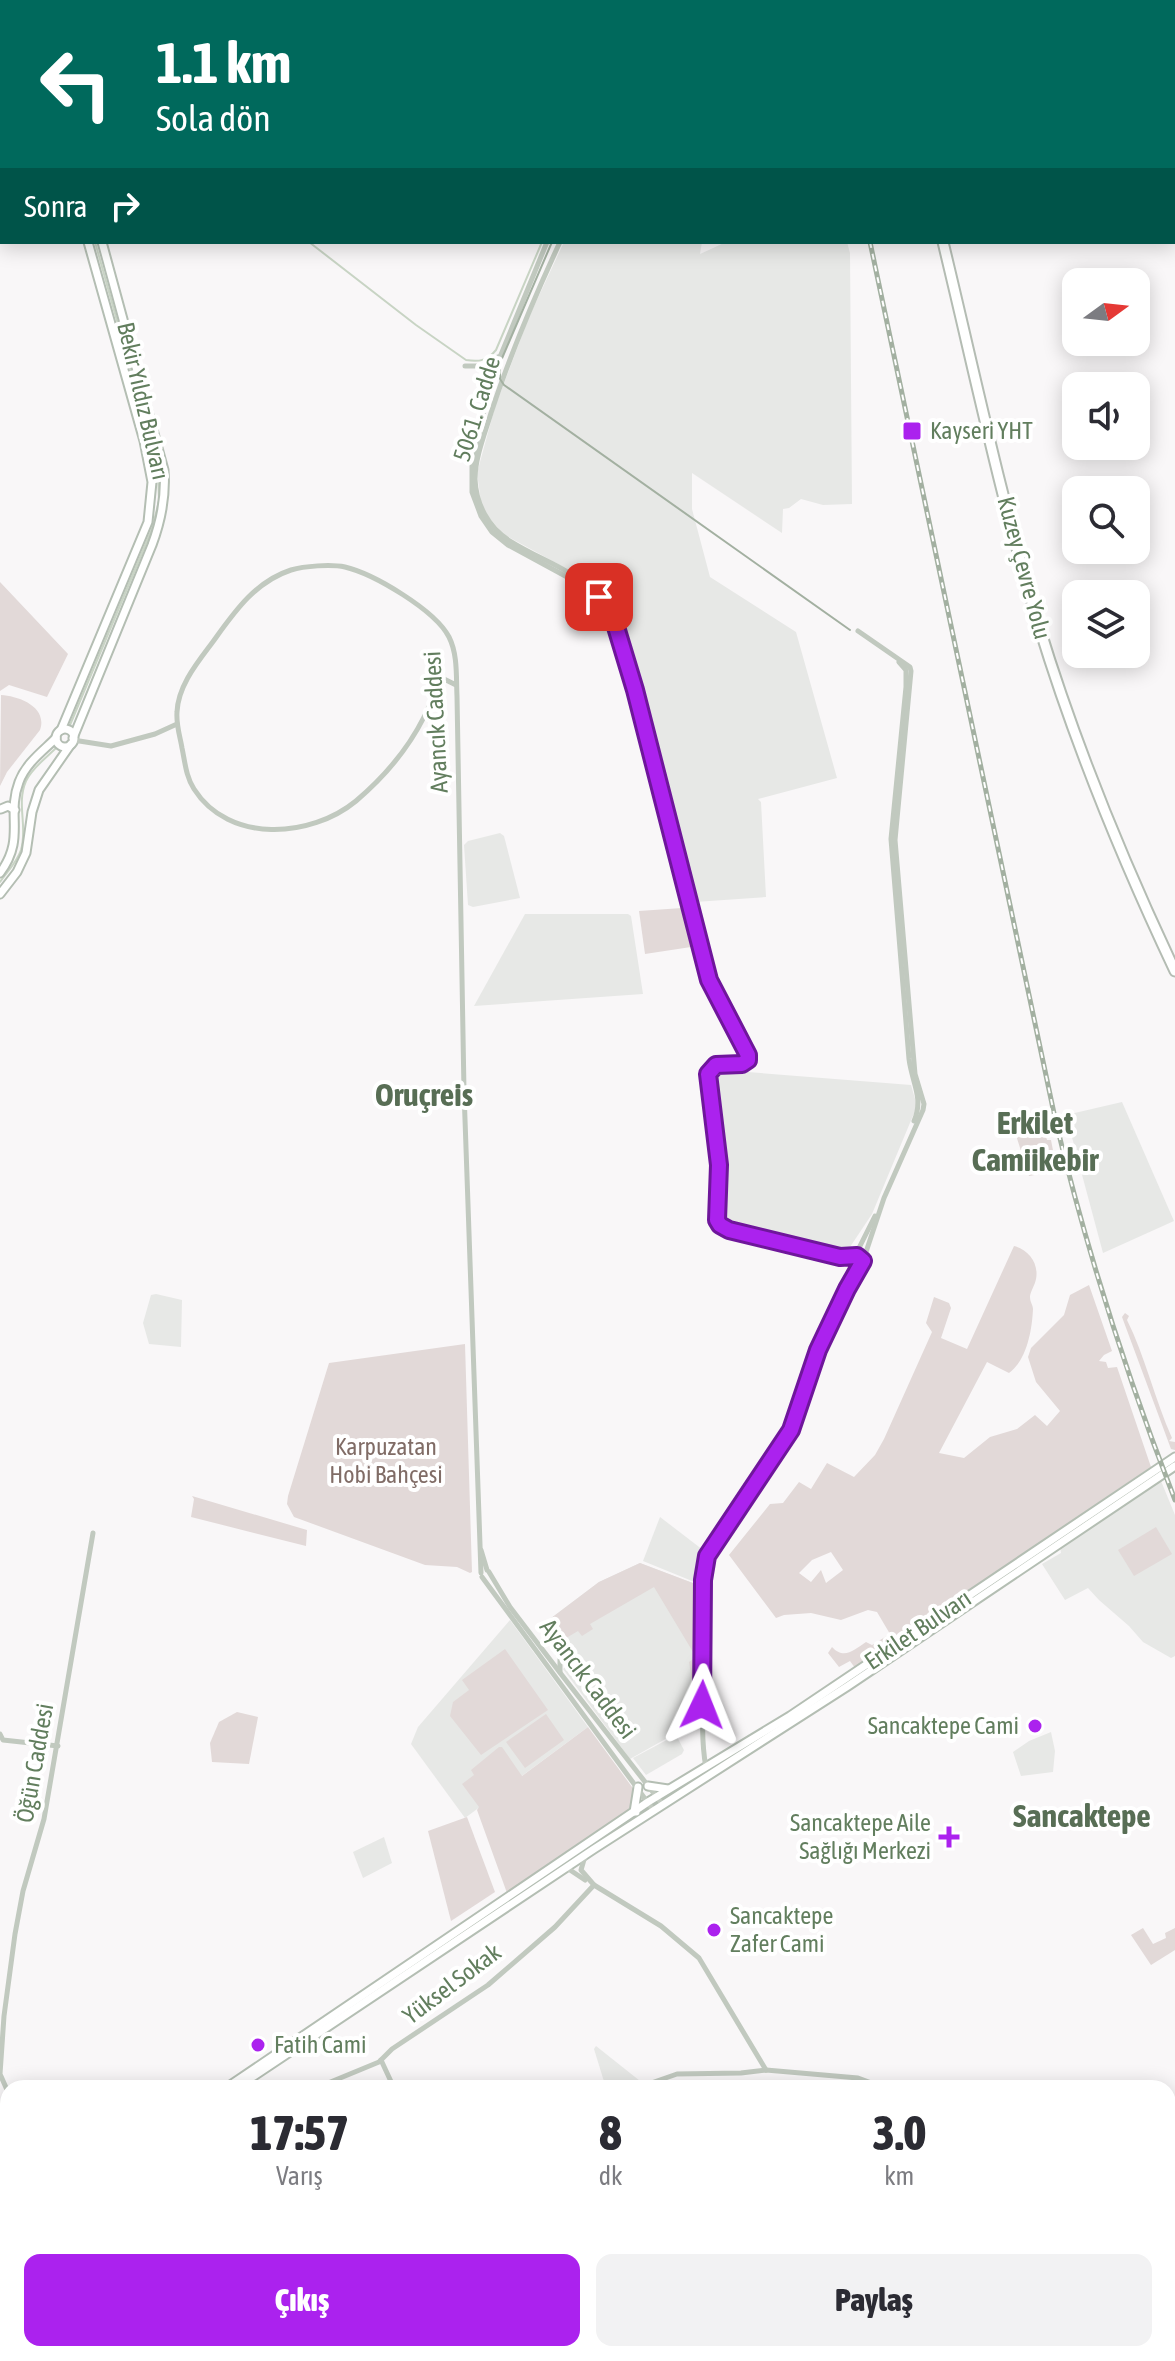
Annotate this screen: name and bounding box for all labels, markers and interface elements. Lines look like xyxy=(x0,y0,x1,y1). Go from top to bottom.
text: 1.1 km xyxy=(156,31,291,95)
icon: left xyxy=(24,32,128,136)
text: Sola dön xyxy=(156,97,271,139)
icon: right xyxy=(103,184,147,228)
text: Sonra xyxy=(24,189,87,223)
north arrow xyxy=(1062,268,1150,356)
map controls xyxy=(1062,268,1150,668)
street label: Bekir Yıldız Bulvarı xyxy=(112,319,175,482)
street label: 5061. Cadde xyxy=(448,353,505,465)
button: sound xyxy=(1062,372,1150,460)
place label: Kayseri YHT xyxy=(930,417,1033,444)
marker: Kayseri YHT xyxy=(901,420,923,442)
button: search xyxy=(1062,476,1150,564)
street label: Kuzey Çevre Yolu xyxy=(992,494,1056,642)
pin xyxy=(565,563,633,631)
icon: arrive xyxy=(577,575,621,619)
button: layers xyxy=(1062,580,1150,668)
street label: Ayancık Caddesi xyxy=(418,650,453,794)
district label: Oruçreis xyxy=(375,1076,473,1113)
district label: Erkilet Camiikebir xyxy=(972,1104,1099,1178)
park label: Karpuzatan Hobi Bahçesi xyxy=(329,1433,443,1488)
street label: Erkilet Bulvarı xyxy=(859,1584,976,1675)
street label: Ayancık Caddesi xyxy=(535,1614,642,1744)
position arrow xyxy=(660,1663,744,1747)
street label: Öğün Caddesi xyxy=(11,1701,58,1825)
place label: Sancaktepe Cami xyxy=(868,1712,1019,1739)
marker: Sancaktepe Cami xyxy=(1026,1717,1044,1735)
district label: Sancaktepe xyxy=(1013,1797,1151,1834)
place label: Sancaktepe Aile Sağlığı Merkezi xyxy=(790,1809,931,1864)
marker: Sancaktepe Aile Sağlığı Merkezi xyxy=(938,1826,960,1848)
place label: Sancaktepe Zafer Cami xyxy=(730,1902,833,1957)
marker: Sancaktepe Zafer Cami xyxy=(705,1921,723,1939)
street label: Yüksel Sokak xyxy=(397,1938,506,2029)
place label: Fatih Cami xyxy=(274,2031,366,2058)
marker: Fatih Cami xyxy=(249,2036,267,2054)
text: 17:57 xyxy=(250,2105,349,2160)
text: 8 xyxy=(599,2105,622,2160)
text: 3.0 xyxy=(872,2105,926,2160)
text: Varış xyxy=(276,2161,323,2191)
text: dk xyxy=(599,2161,622,2191)
text: km xyxy=(884,2161,914,2191)
button: Çıkış xyxy=(24,2254,580,2346)
button: Paylaş xyxy=(596,2254,1152,2346)

